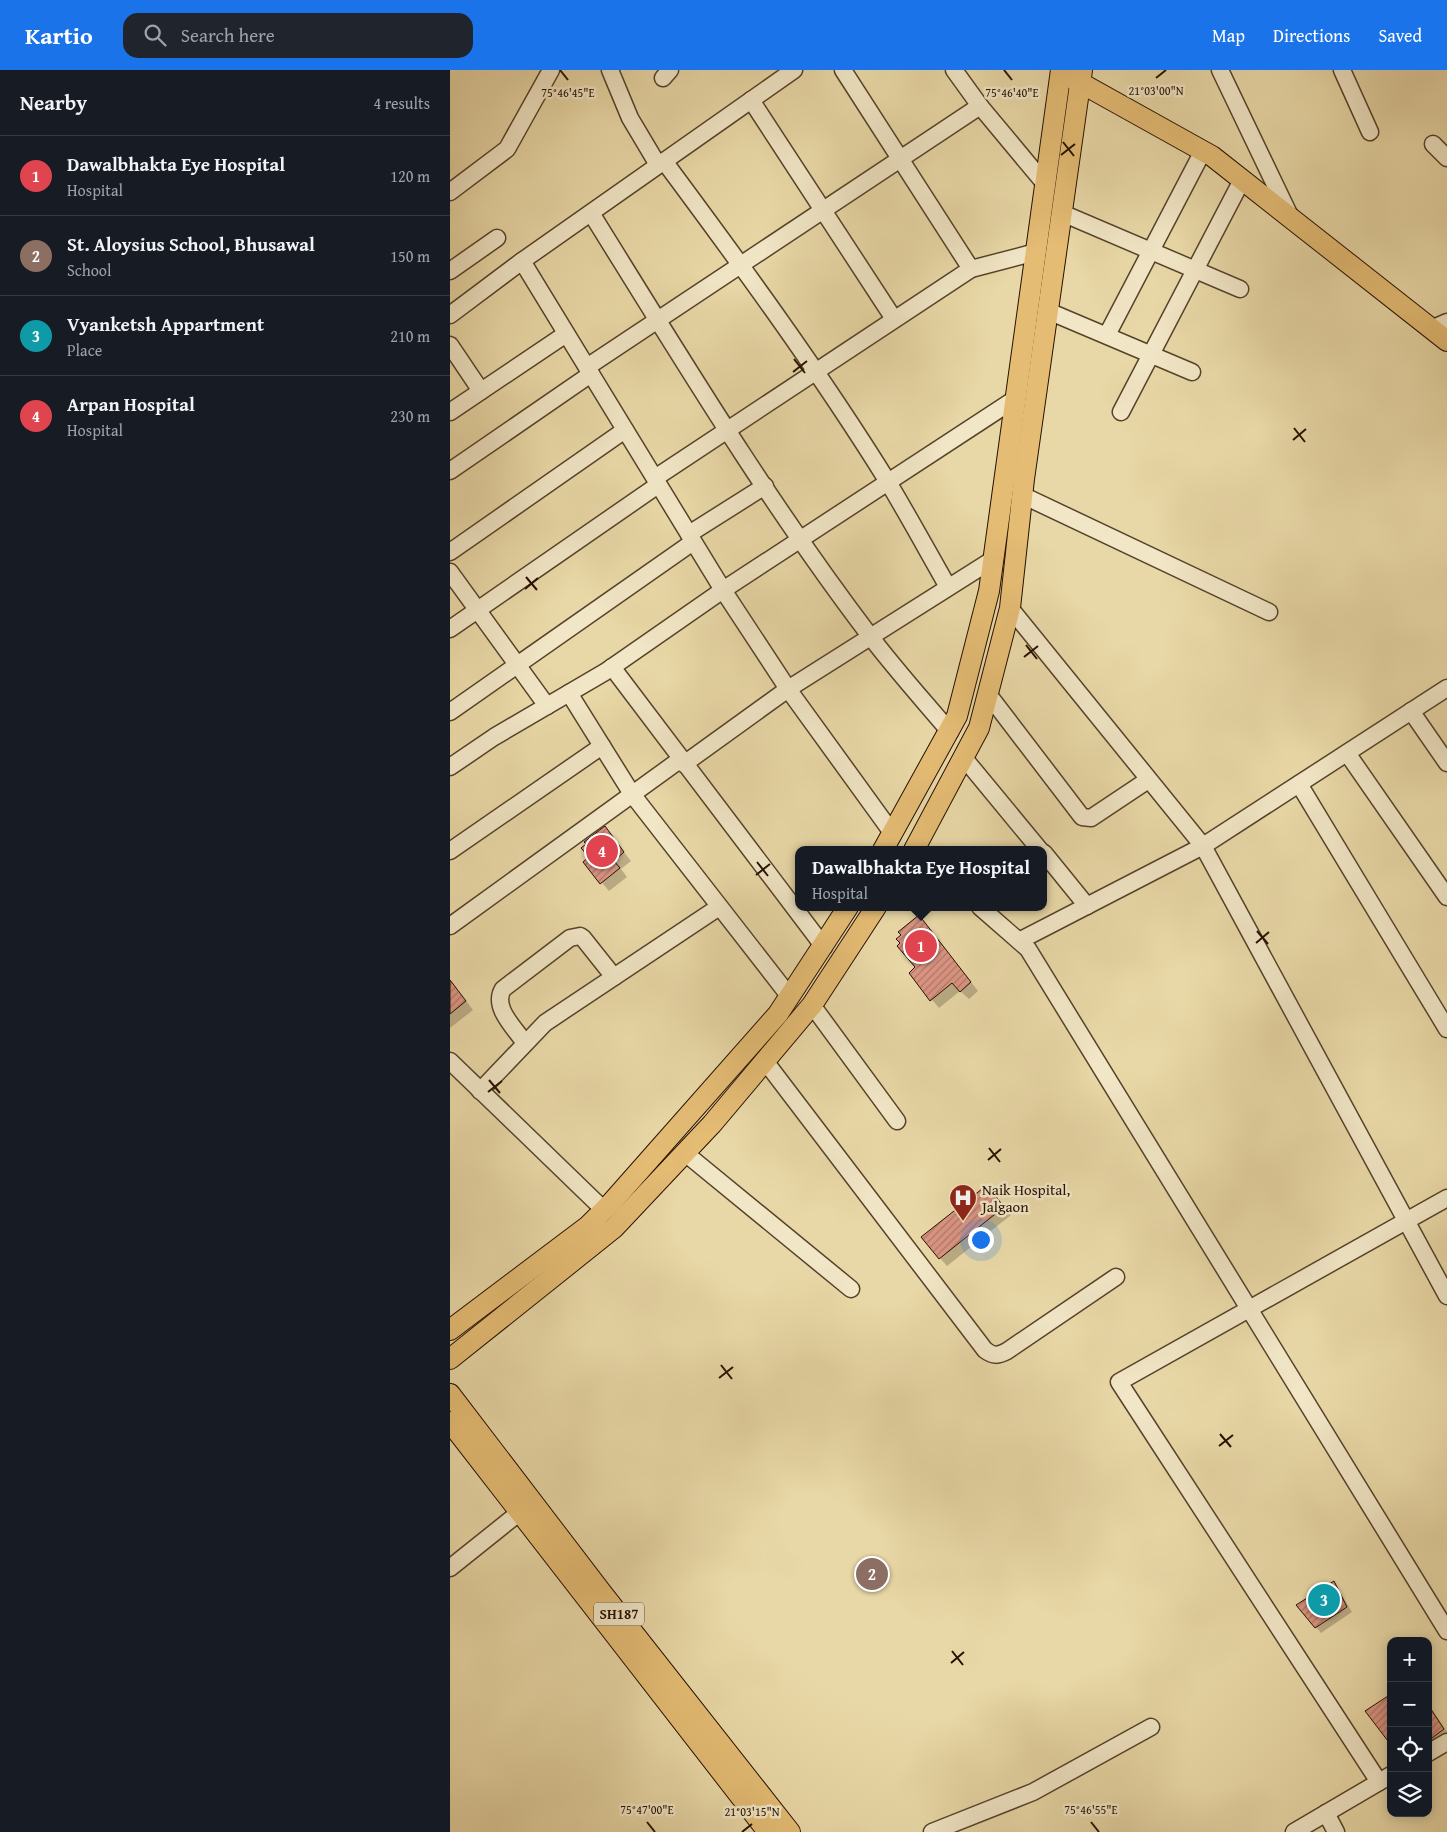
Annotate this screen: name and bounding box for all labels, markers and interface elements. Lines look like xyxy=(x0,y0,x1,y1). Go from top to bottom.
search box xyxy=(123,13,473,58)
text: Kartio xyxy=(25,18,93,53)
icon: search xyxy=(141,21,169,49)
text: Search here xyxy=(181,21,275,49)
text: Map xyxy=(1212,22,1245,49)
text: Directions xyxy=(1273,22,1350,49)
text: Saved xyxy=(1378,22,1422,49)
text: 21°03'00"N xyxy=(1128,82,1184,99)
text: 75°46'45"E xyxy=(541,84,595,101)
text: 75°46'40"E xyxy=(985,84,1039,101)
text: Nearby xyxy=(20,87,87,118)
text: 4 results xyxy=(373,91,430,115)
text: Dawalbhakta Eye Hospital xyxy=(67,150,285,178)
text: 1 xyxy=(32,164,40,188)
text: 120 m xyxy=(390,164,430,188)
text: Hospital xyxy=(67,178,123,202)
text: St. Aloysius School, Bhusawal xyxy=(67,230,315,258)
text: 2 xyxy=(32,244,40,268)
text: 150 m xyxy=(390,244,430,268)
text: School xyxy=(67,258,111,282)
text: Vyanketsh Appartment xyxy=(67,310,264,338)
text: 3 xyxy=(32,324,40,348)
text: 210 m xyxy=(390,324,430,348)
text: Place xyxy=(67,338,102,362)
text: Arpan Hospital xyxy=(67,390,195,418)
text: 4 xyxy=(32,404,40,428)
text: 230 m xyxy=(390,404,430,428)
text: Hospital xyxy=(67,418,123,442)
pin: 4 xyxy=(586,832,618,870)
popup xyxy=(795,846,1047,911)
text: Dawalbhakta Eye Hospital xyxy=(812,853,1030,881)
text: Hospital xyxy=(812,881,868,905)
pin: 1 xyxy=(905,927,937,965)
place label: Naik Hospital, Jalgaon xyxy=(980,1179,1070,1217)
hospital icon: Naik Hospital, Jalgaon xyxy=(948,1183,978,1222)
your location xyxy=(968,1227,994,1253)
pin: 2 xyxy=(856,1555,888,1593)
pin: 3 xyxy=(1308,1581,1340,1619)
road number: SH187 xyxy=(594,1602,644,1626)
map controls xyxy=(1387,1637,1432,1817)
button: + xyxy=(1387,1637,1432,1682)
button: − xyxy=(1387,1682,1432,1727)
button: locate xyxy=(1387,1727,1432,1772)
button: layers xyxy=(1387,1772,1432,1817)
text: 75°47'00"E xyxy=(620,1801,674,1818)
text: 75°46'55"E xyxy=(1064,1801,1118,1818)
text: 21°03'15"N xyxy=(724,1803,780,1820)

